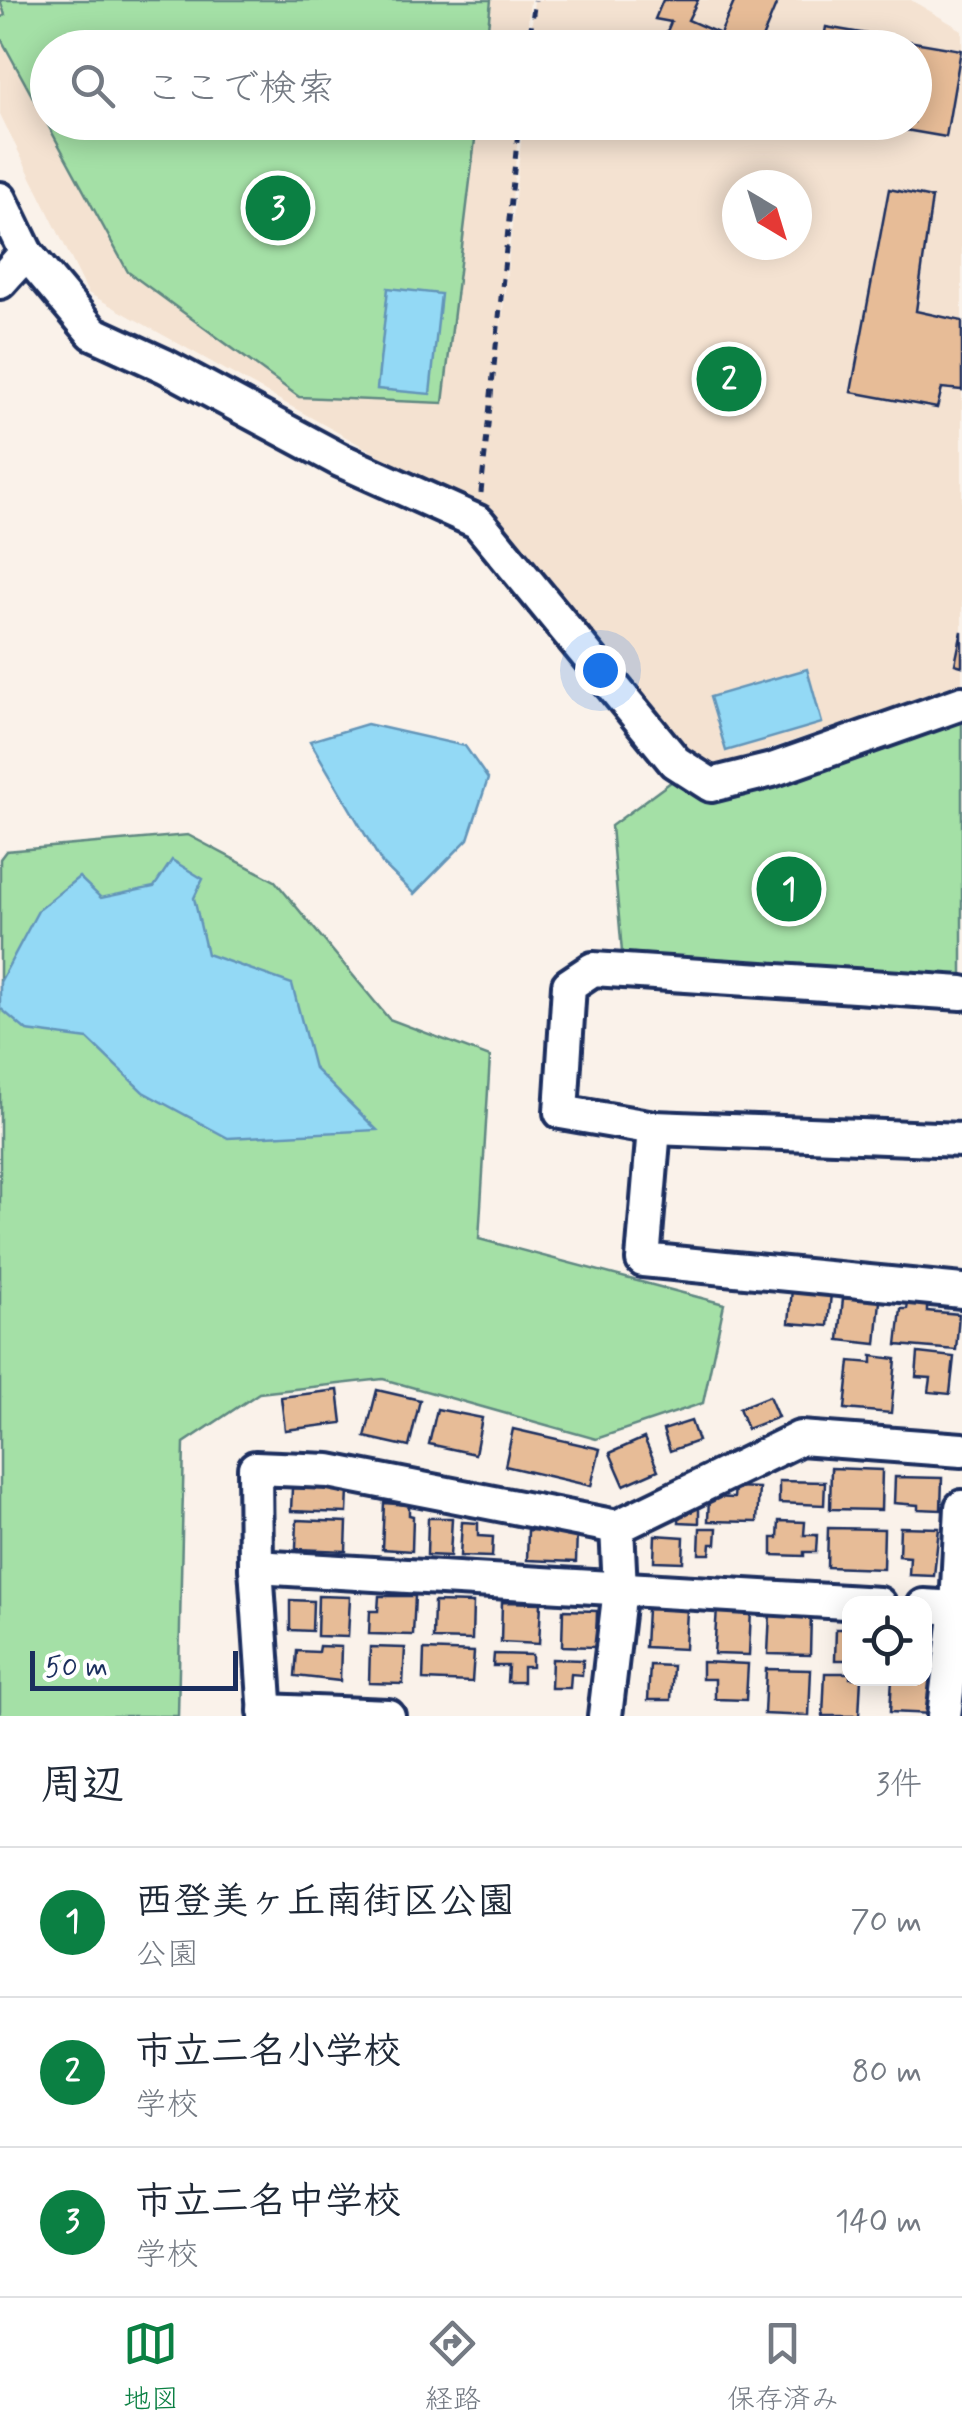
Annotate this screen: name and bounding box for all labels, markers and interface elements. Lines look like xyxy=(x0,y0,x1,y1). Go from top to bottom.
search box xyxy=(30,30,932,140)
icon: search xyxy=(65,58,120,113)
text: ここで検索 xyxy=(145,65,335,114)
pin: 3 xyxy=(246,170,310,246)
north arrow xyxy=(722,170,812,260)
pin: 2 xyxy=(696,342,762,416)
your location xyxy=(575,645,626,696)
pin: 1 xyxy=(756,852,822,926)
map controls xyxy=(842,1596,932,1686)
button: locate xyxy=(842,1596,932,1686)
scale bar xyxy=(30,1646,238,1690)
text: 50 m xyxy=(45,1650,108,1687)
text: 周辺 xyxy=(40,1759,124,1814)
text: 3件 xyxy=(876,1764,922,1806)
text: 西登美ヶ丘南街区公園 xyxy=(135,1878,515,1927)
text: 1 xyxy=(65,1901,80,1943)
text: 70 m xyxy=(850,1901,922,1943)
text: 公園 xyxy=(135,1934,199,1976)
text: 市立二名小学校 xyxy=(135,2028,401,2077)
text: 2 xyxy=(65,2051,80,2093)
text: 80 m xyxy=(852,2051,922,2093)
text: 学校 xyxy=(135,2084,199,2126)
text: 市立二名中学校 xyxy=(135,2178,401,2227)
text: 3 xyxy=(65,2201,80,2243)
text: 140 m xyxy=(835,2201,922,2243)
text: 学校 xyxy=(135,2234,199,2276)
tab: 地図 xyxy=(123,2316,179,2419)
tab: 経路 xyxy=(425,2316,481,2419)
tab: 保存済み xyxy=(727,2316,839,2419)

